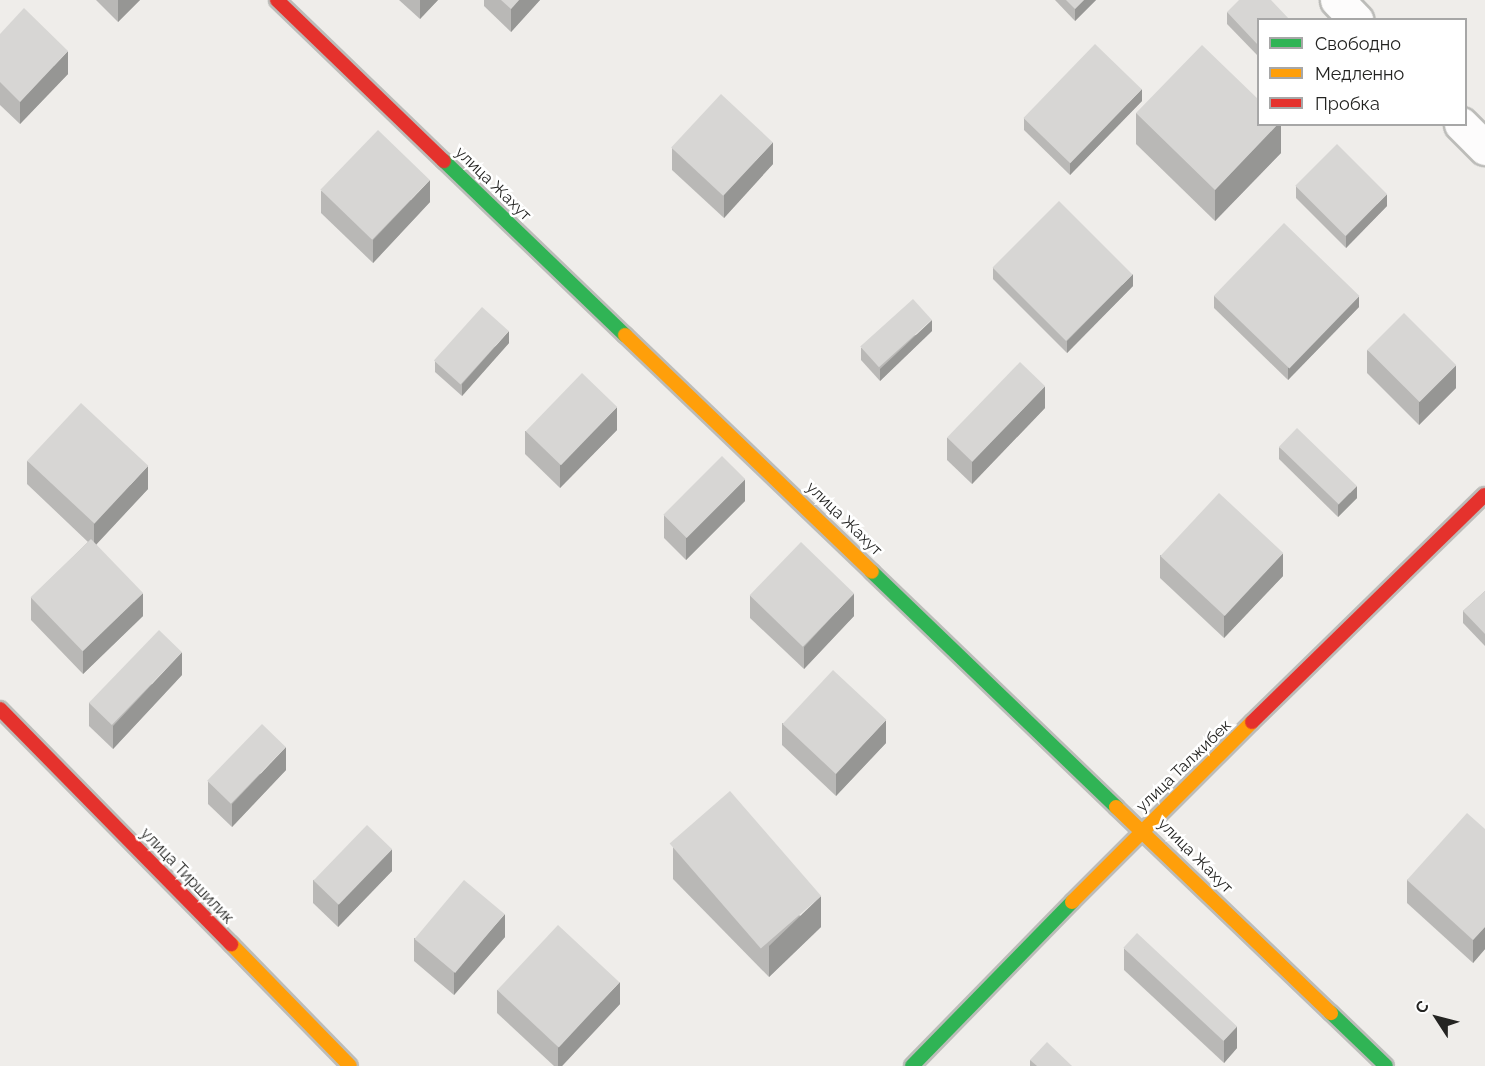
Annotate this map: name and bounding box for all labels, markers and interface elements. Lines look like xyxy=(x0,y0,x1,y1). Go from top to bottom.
legend xyxy=(1257,18,1467,126)
text: Свободно xyxy=(1315,33,1401,54)
text: Медленно xyxy=(1315,63,1404,84)
text: Пробка xyxy=(1315,93,1380,114)
street label: улица Жахут xyxy=(451,143,535,225)
street label: улица Жахут xyxy=(802,478,886,560)
street label: улица Талжибек xyxy=(1132,716,1236,816)
street label: улица Жахут xyxy=(1153,814,1237,898)
street label: улица Тиршилик xyxy=(136,824,238,928)
north arrow xyxy=(1407,988,1467,1048)
text: С xyxy=(1411,997,1433,1017)

